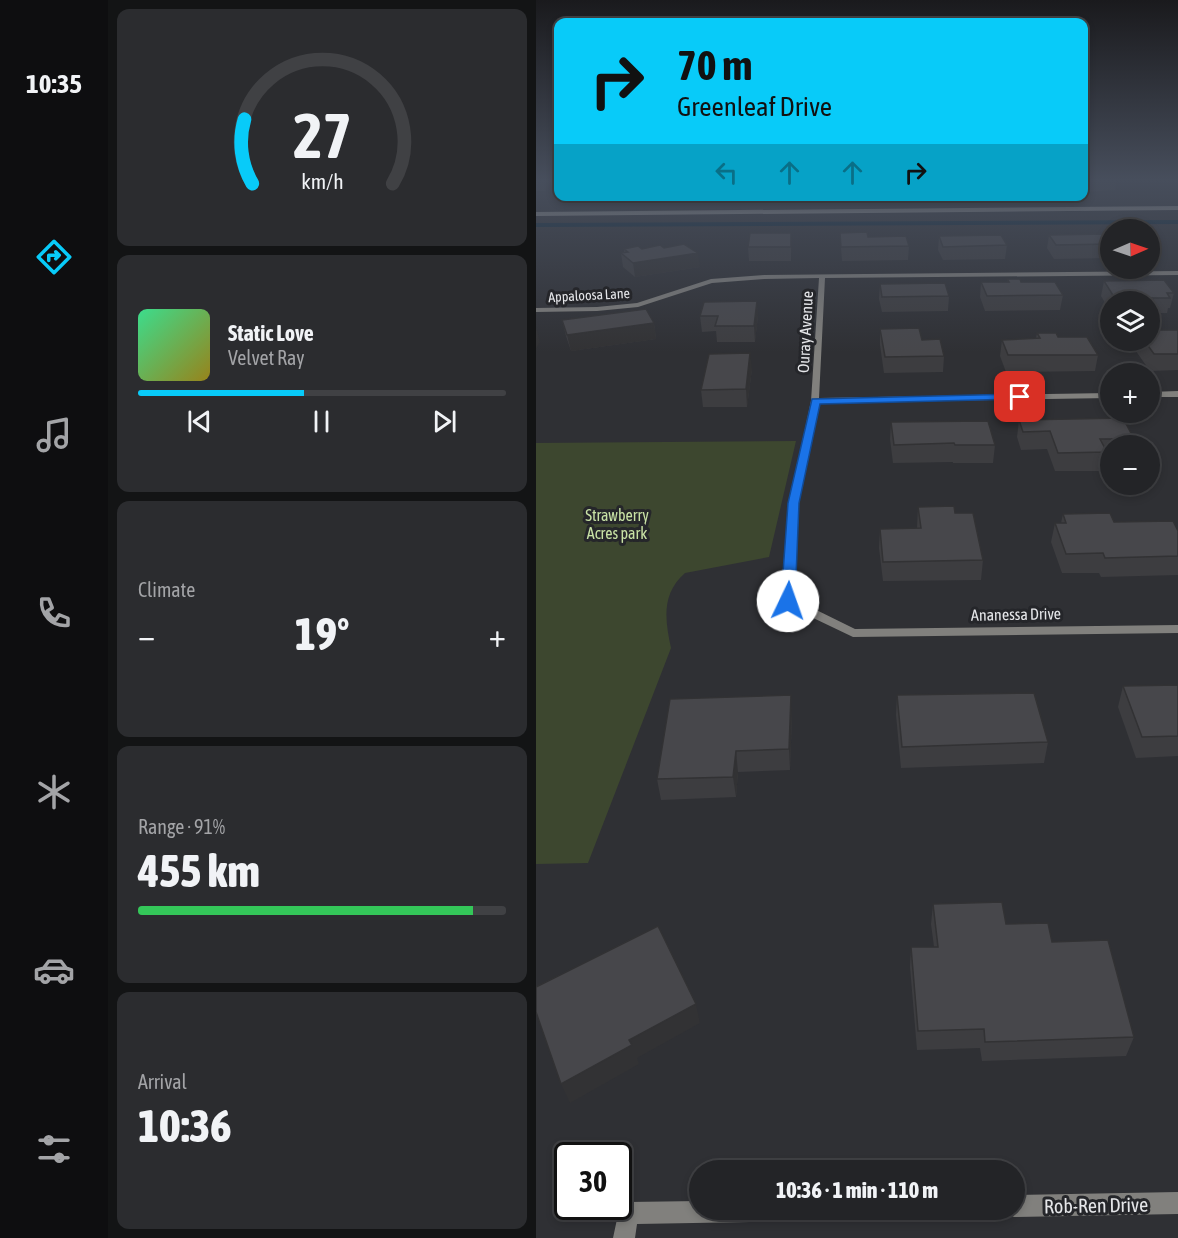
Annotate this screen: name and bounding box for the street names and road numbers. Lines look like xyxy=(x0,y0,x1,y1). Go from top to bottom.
street label: Appaloosa Lane xyxy=(548,285,630,305)
street label: Ouray Avenue xyxy=(794,291,817,373)
street label: Ananessa Drive xyxy=(971,604,1061,624)
street label: Rob-Ren Drive xyxy=(1044,1193,1148,1217)

